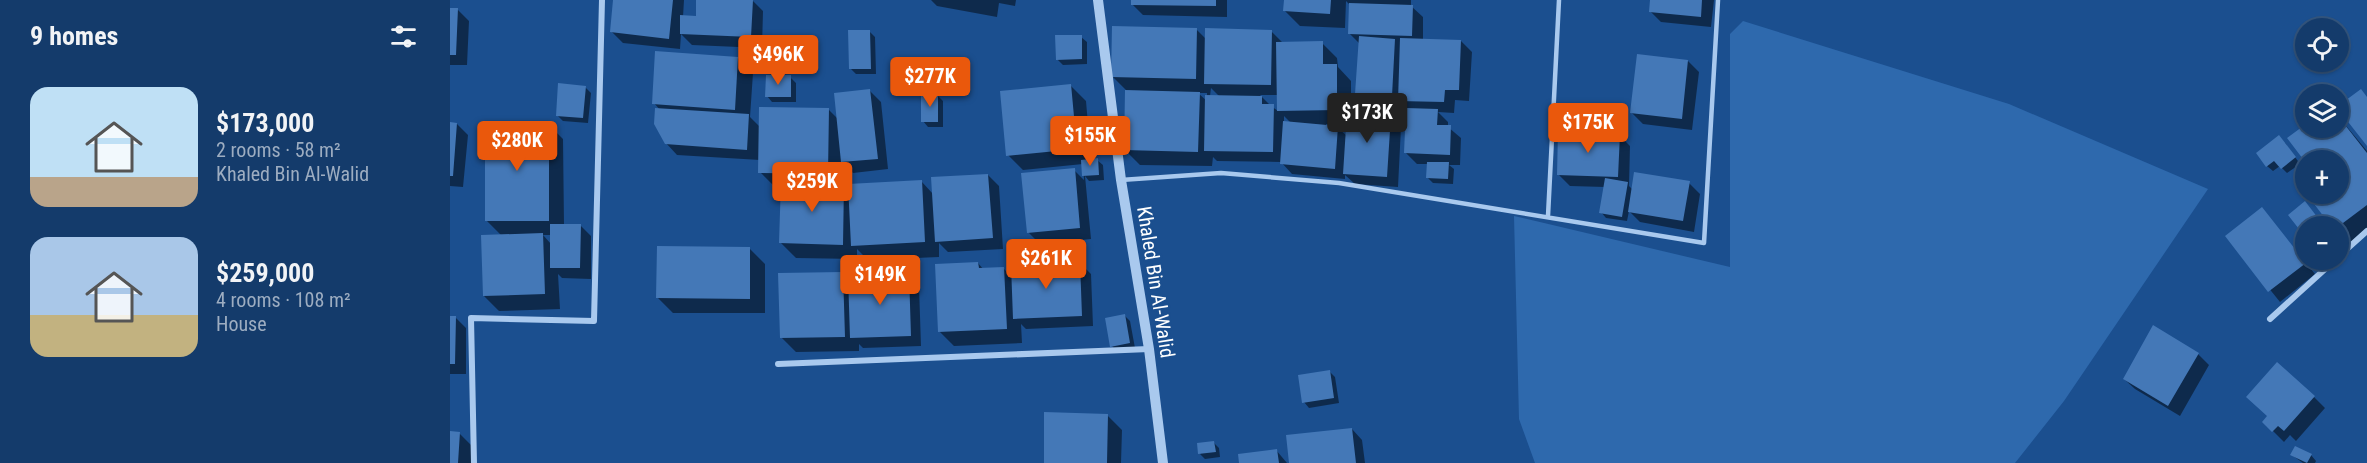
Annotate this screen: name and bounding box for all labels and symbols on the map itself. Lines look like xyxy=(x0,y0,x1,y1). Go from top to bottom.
pin: $496K xyxy=(736,35,820,86)
pin: $277K xyxy=(888,57,972,108)
pin: $173K xyxy=(1325,93,1409,144)
pin: $175K xyxy=(1546,103,1630,154)
pin: $155K xyxy=(1048,116,1132,167)
pin: $280K xyxy=(475,121,559,172)
pin: $259K xyxy=(770,162,854,213)
street label: Khaled Bin Al-Walid xyxy=(1132,205,1180,359)
pin: $261K xyxy=(1004,239,1088,290)
pin: $149K xyxy=(838,255,922,306)

